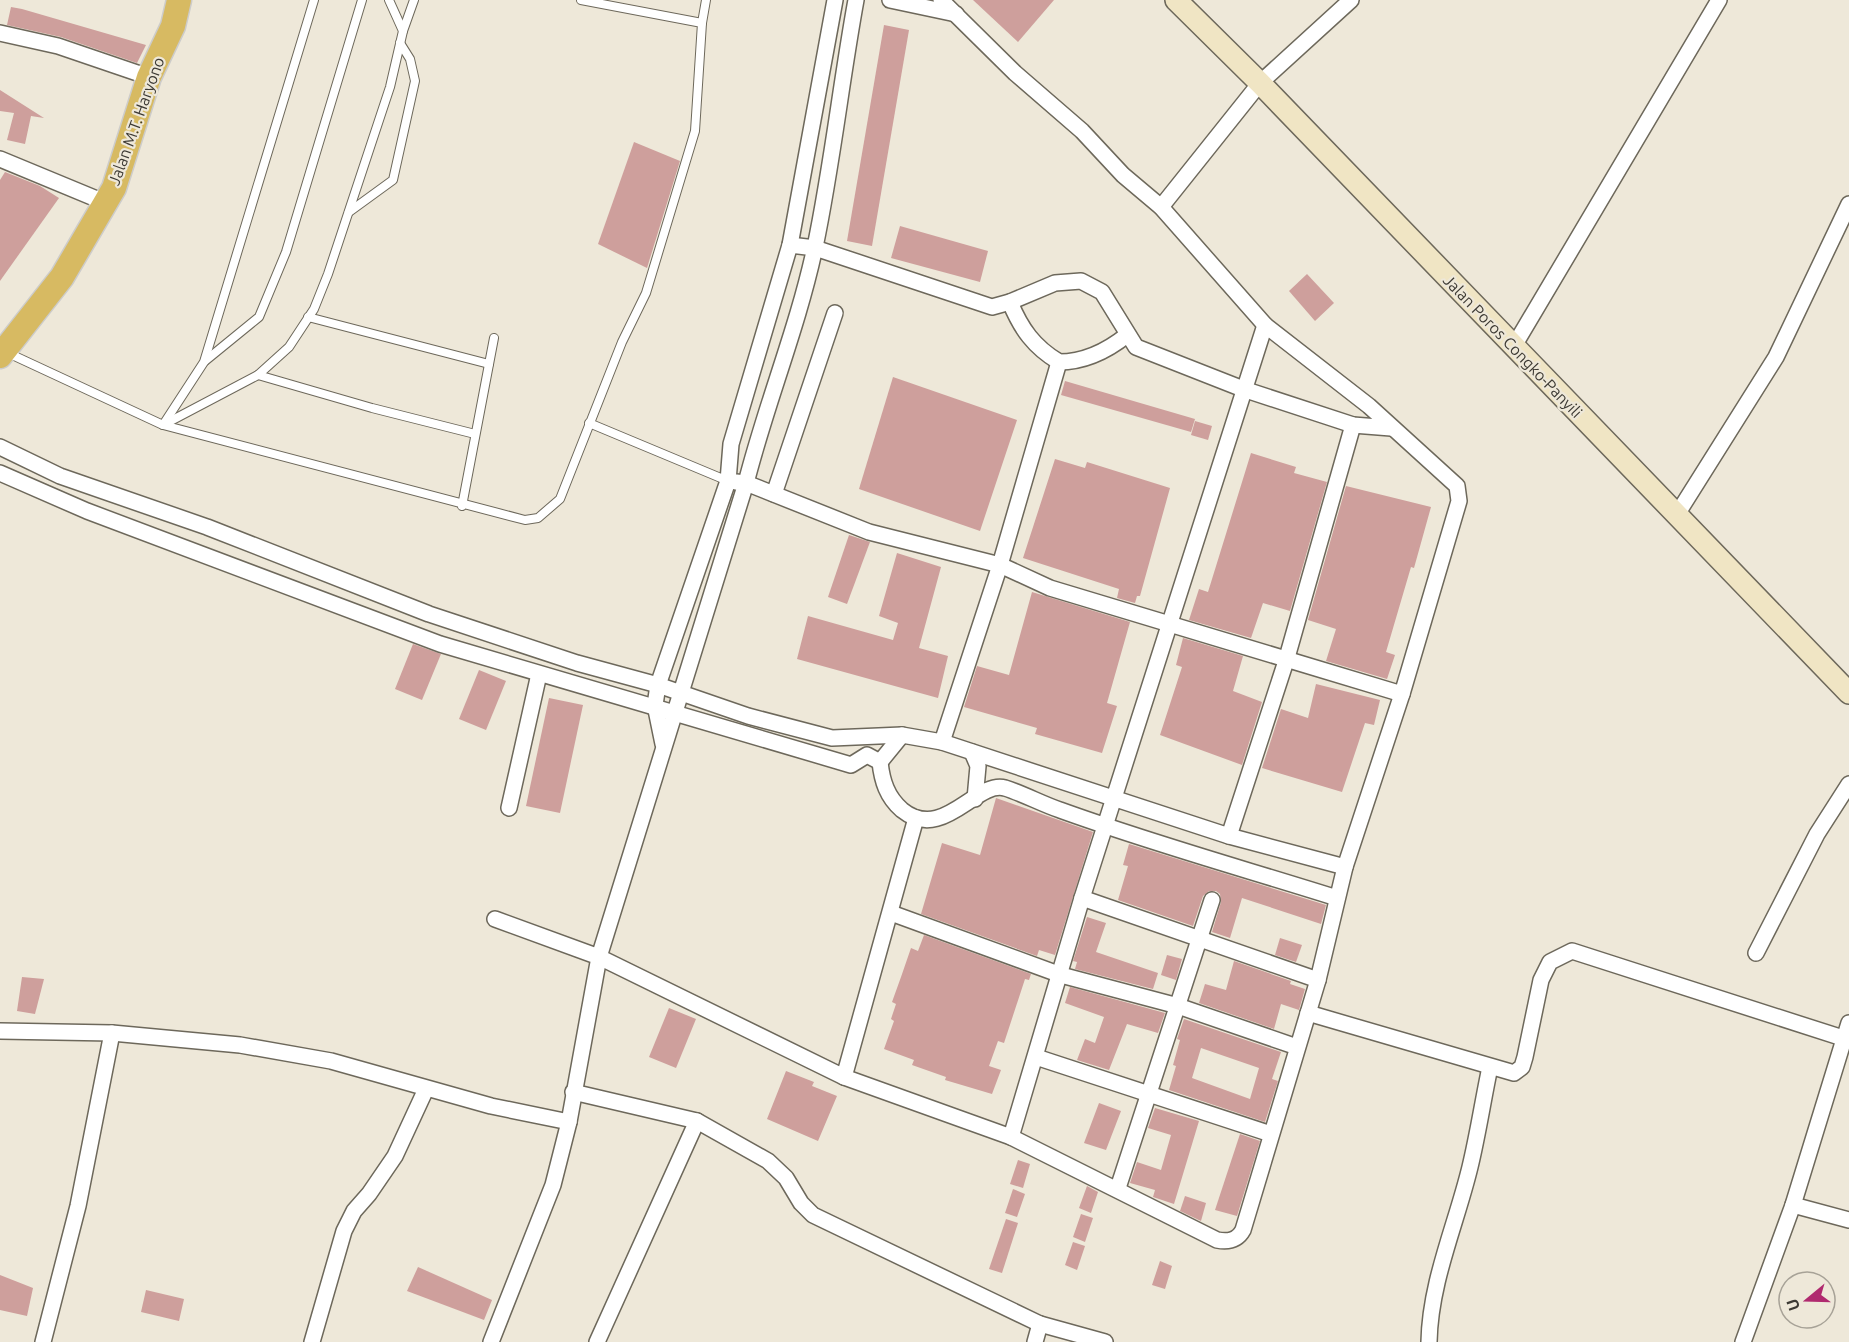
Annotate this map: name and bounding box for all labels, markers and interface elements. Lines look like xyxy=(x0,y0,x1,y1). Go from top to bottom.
street label: Jalan M.T. Haryono xyxy=(104,54,168,188)
street label: Jalan Poros Congko-Panyili xyxy=(1440,271,1586,421)
north arrow xyxy=(1777,1270,1837,1330)
text: U xyxy=(1782,1297,1803,1313)

